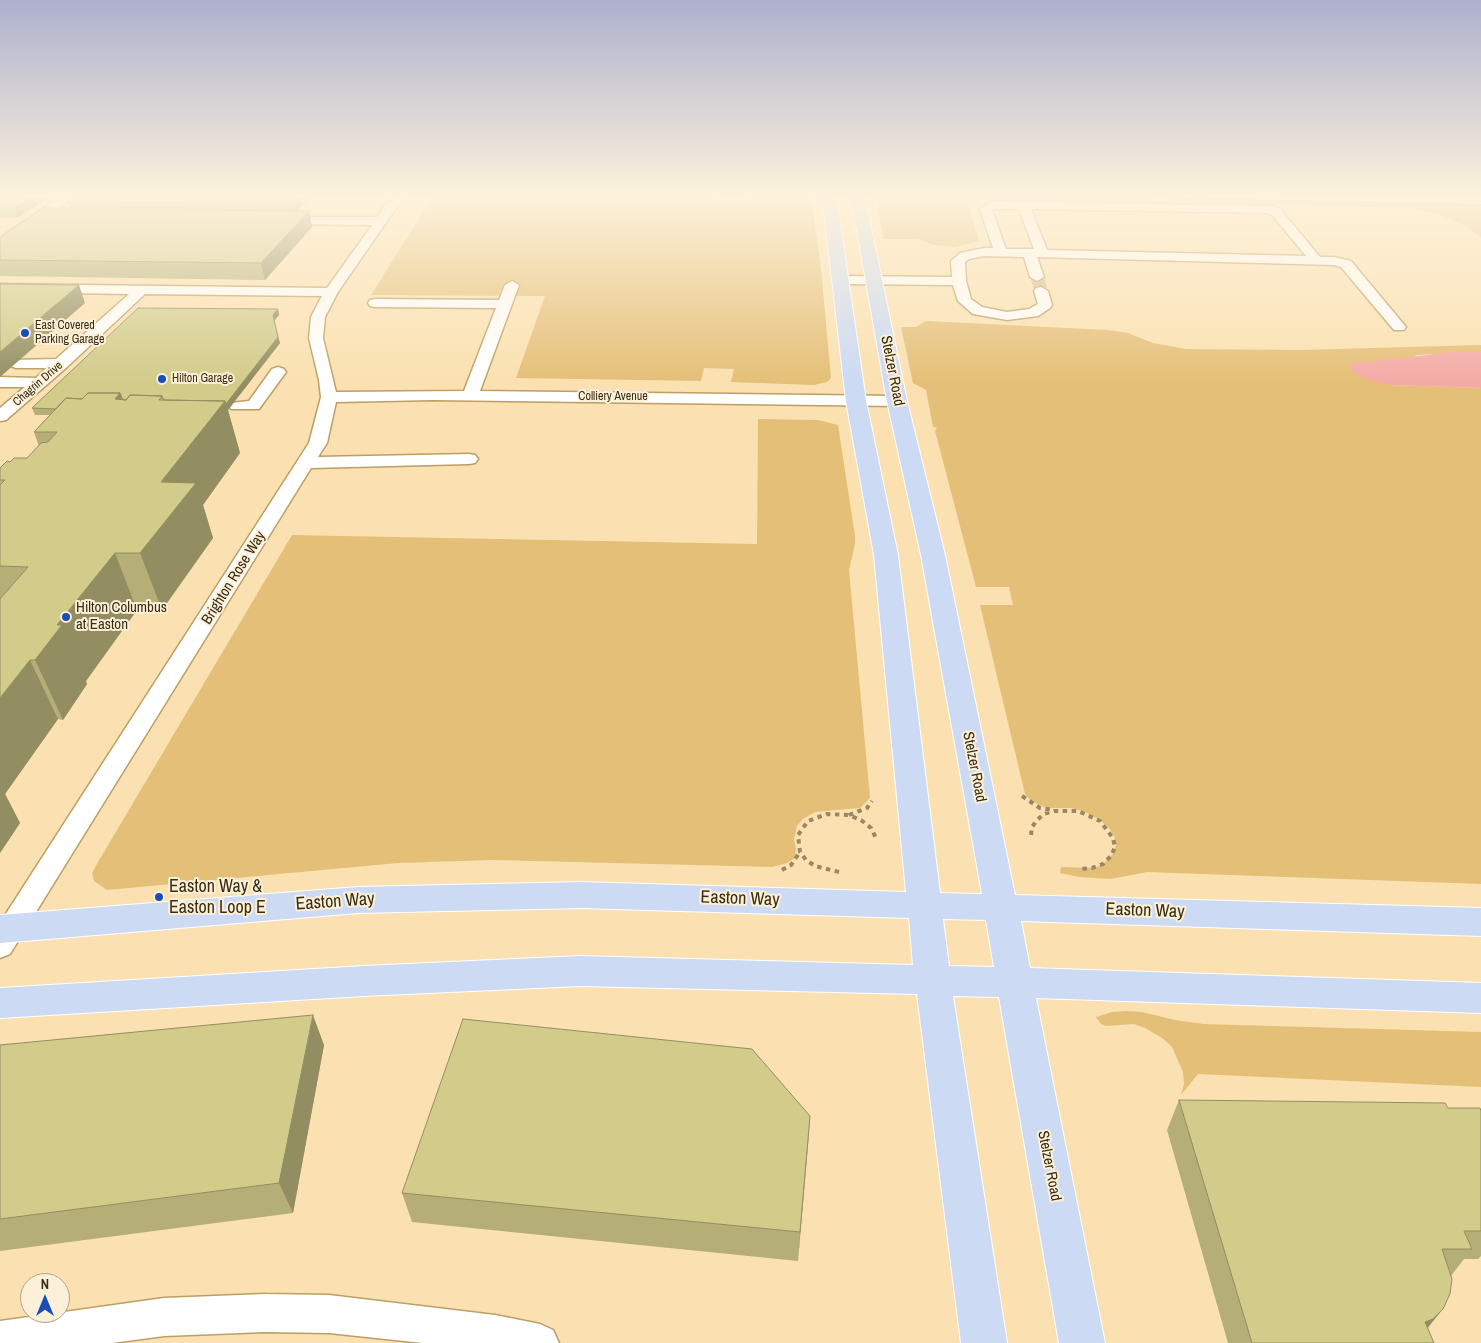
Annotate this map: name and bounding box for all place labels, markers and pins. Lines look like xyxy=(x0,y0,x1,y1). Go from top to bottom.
place label: East Covered Parking Garage xyxy=(35,319,104,347)
marker: East Covered Parking Garage xyxy=(19,327,31,339)
place label: Hilton Garage xyxy=(172,372,233,386)
marker: Hilton Garage xyxy=(156,373,168,385)
place label: Hilton Columbus at Easton xyxy=(76,599,167,634)
marker: Hilton Columbus at Easton xyxy=(60,611,72,623)
place label: Easton Way & Easton Loop E xyxy=(169,876,266,919)
marker: Easton Way & Easton Loop E xyxy=(153,891,165,903)

